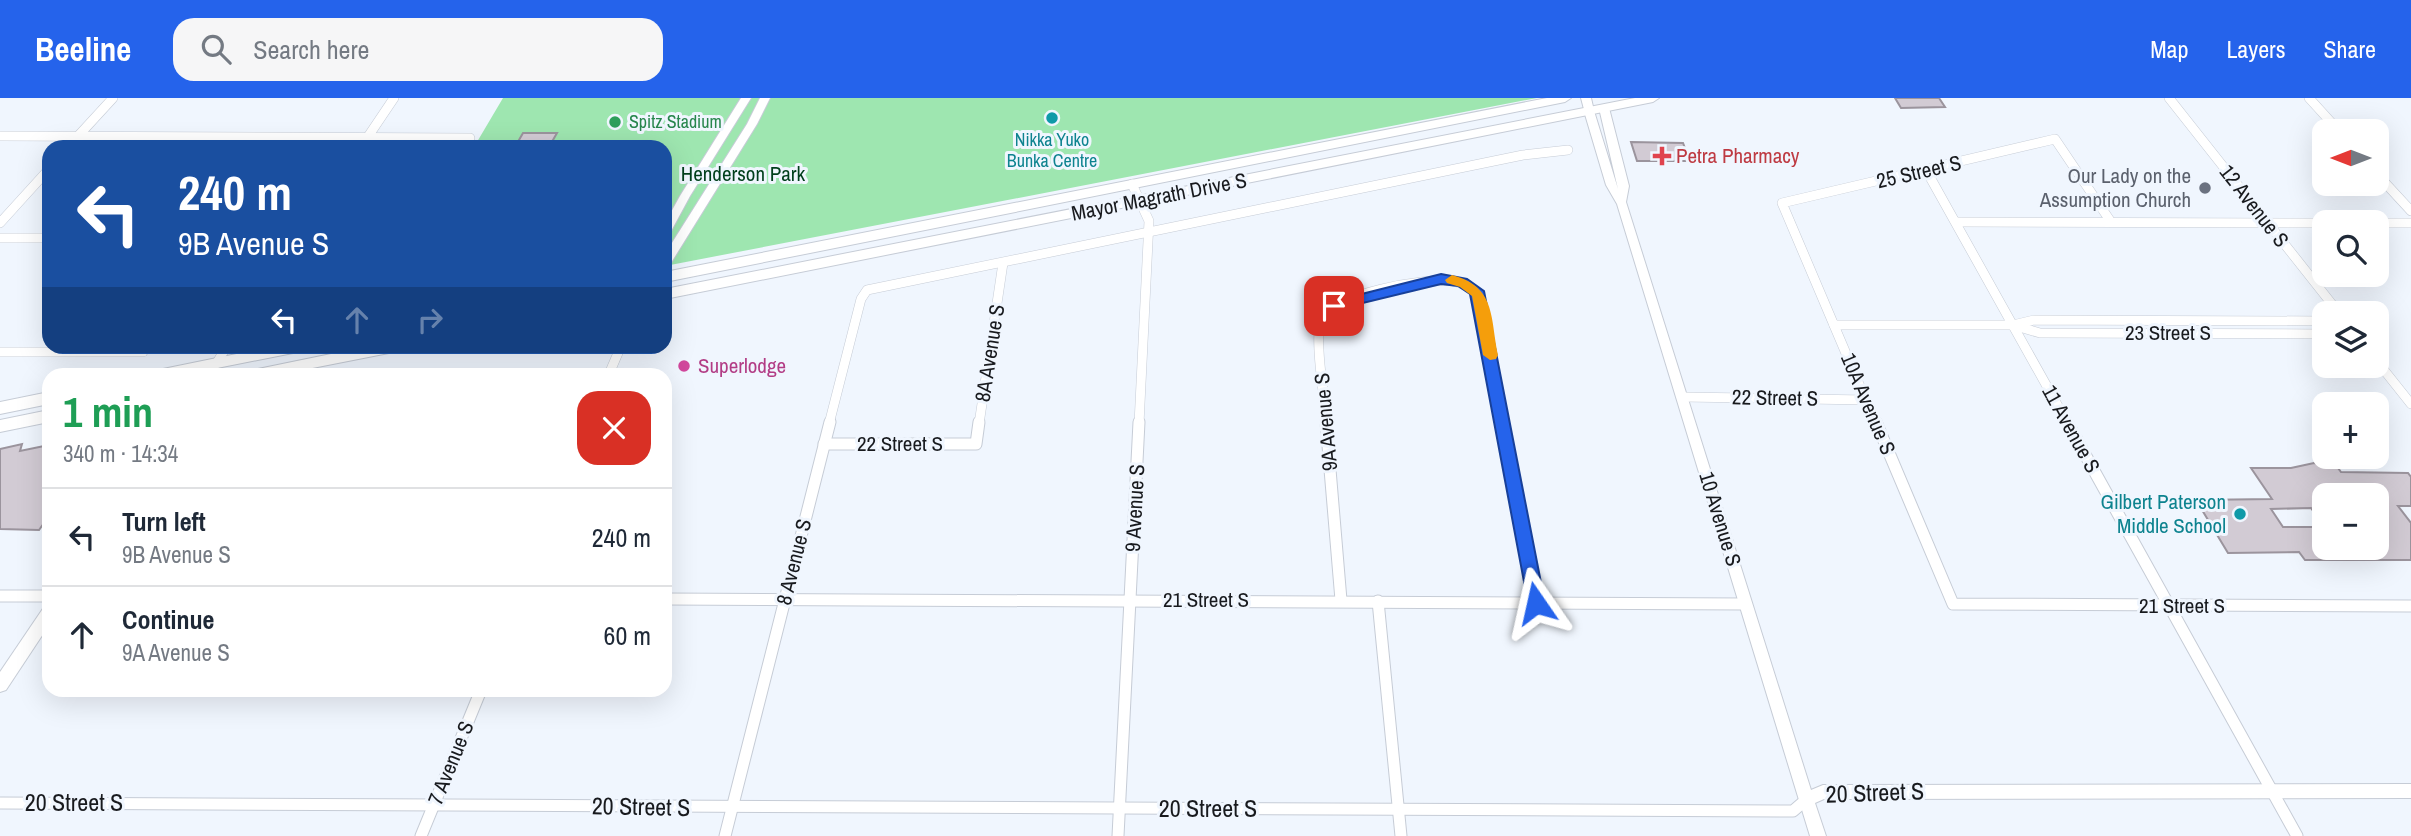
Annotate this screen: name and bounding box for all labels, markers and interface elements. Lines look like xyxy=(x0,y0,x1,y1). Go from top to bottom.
search box xyxy=(173,18,663,81)
text: Beeline xyxy=(35,27,131,71)
icon: search xyxy=(197,30,235,68)
text: Search here xyxy=(253,32,369,67)
text: Map xyxy=(2150,33,2188,65)
text: Layers xyxy=(2226,33,2285,65)
text: Share xyxy=(2323,33,2376,65)
place label: Spitz Stadium xyxy=(629,109,722,134)
marker: Nikka Yuko Bunka Centre xyxy=(1044,110,1060,126)
marker: Spitz Stadium xyxy=(607,114,623,130)
north arrow xyxy=(2312,119,2389,196)
map controls xyxy=(2312,119,2389,560)
place label: Nikka Yuko Bunka Centre xyxy=(1007,127,1097,173)
place label: Petra Pharmacy xyxy=(1676,141,1800,170)
marker: Petra Pharmacy xyxy=(1654,148,1670,164)
street label: 25 Street S xyxy=(1874,148,1964,195)
street label: 12 Avenue S xyxy=(2213,158,2296,253)
text: 240 m xyxy=(178,159,292,225)
park label: Henderson Park xyxy=(681,159,806,188)
place label: Our Lady on the Assumption Church xyxy=(2039,161,2191,214)
street label: Mayor Magrath Drive S xyxy=(1069,165,1249,228)
icon: left xyxy=(63,168,154,259)
marker: Our Lady on the Assumption Church xyxy=(2197,180,2213,196)
button: search xyxy=(2312,210,2389,287)
text: 9B Avenue S xyxy=(178,222,329,265)
pin xyxy=(1304,276,1364,336)
icon: arrive xyxy=(1315,287,1353,325)
icon: left xyxy=(265,301,303,339)
icon: ahead xyxy=(338,301,376,339)
icon: right xyxy=(411,301,449,339)
button: layers xyxy=(2312,301,2389,378)
street label: 8A Avenue S xyxy=(967,302,1012,404)
street label: 23 Street S xyxy=(2125,318,2211,347)
street label: 10A Avenue S xyxy=(1834,348,1903,459)
place label: Superlodge xyxy=(698,351,786,380)
marker: Superlodge xyxy=(676,358,692,374)
street label: 9A Avenue S xyxy=(1307,372,1344,472)
street label: 11 Avenue S xyxy=(2035,380,2107,478)
street label: 22 Street S xyxy=(1732,382,1818,413)
text: 1 min xyxy=(63,384,153,440)
button: close xyxy=(577,391,651,465)
button: + xyxy=(2312,392,2389,469)
street label: 22 Street S xyxy=(857,429,943,458)
text: 340 m · 14:34 xyxy=(63,438,178,469)
street label: 9 Avenue S xyxy=(1118,463,1151,553)
street label: 10 Avenue S xyxy=(1692,468,1749,570)
button: − xyxy=(2312,483,2389,560)
place label: Gilbert Paterson Middle School xyxy=(2101,487,2226,540)
text: Turn left xyxy=(122,504,206,539)
marker: Gilbert Paterson Middle School xyxy=(2232,506,2248,522)
street label: 8 Avenue S xyxy=(769,516,818,608)
icon: left xyxy=(63,518,101,556)
text: 240 m xyxy=(592,520,651,555)
text: 9B Avenue S xyxy=(122,539,231,570)
position arrow xyxy=(1499,566,1573,640)
street label: 21 Street S xyxy=(1163,585,1249,614)
street label: 21 Street S xyxy=(2139,591,2225,620)
text: Continue xyxy=(122,602,214,637)
icon: ahead xyxy=(63,616,101,654)
text: 60 m xyxy=(604,618,651,653)
text: 9A Avenue S xyxy=(122,637,230,668)
street label: 7 Avenue S xyxy=(421,717,480,809)
street label: 20 Street S xyxy=(1825,774,1925,810)
street label: 20 Street S xyxy=(25,786,123,818)
street label: 20 Street S xyxy=(592,789,691,823)
street label: 20 Street S xyxy=(1159,792,1257,824)

